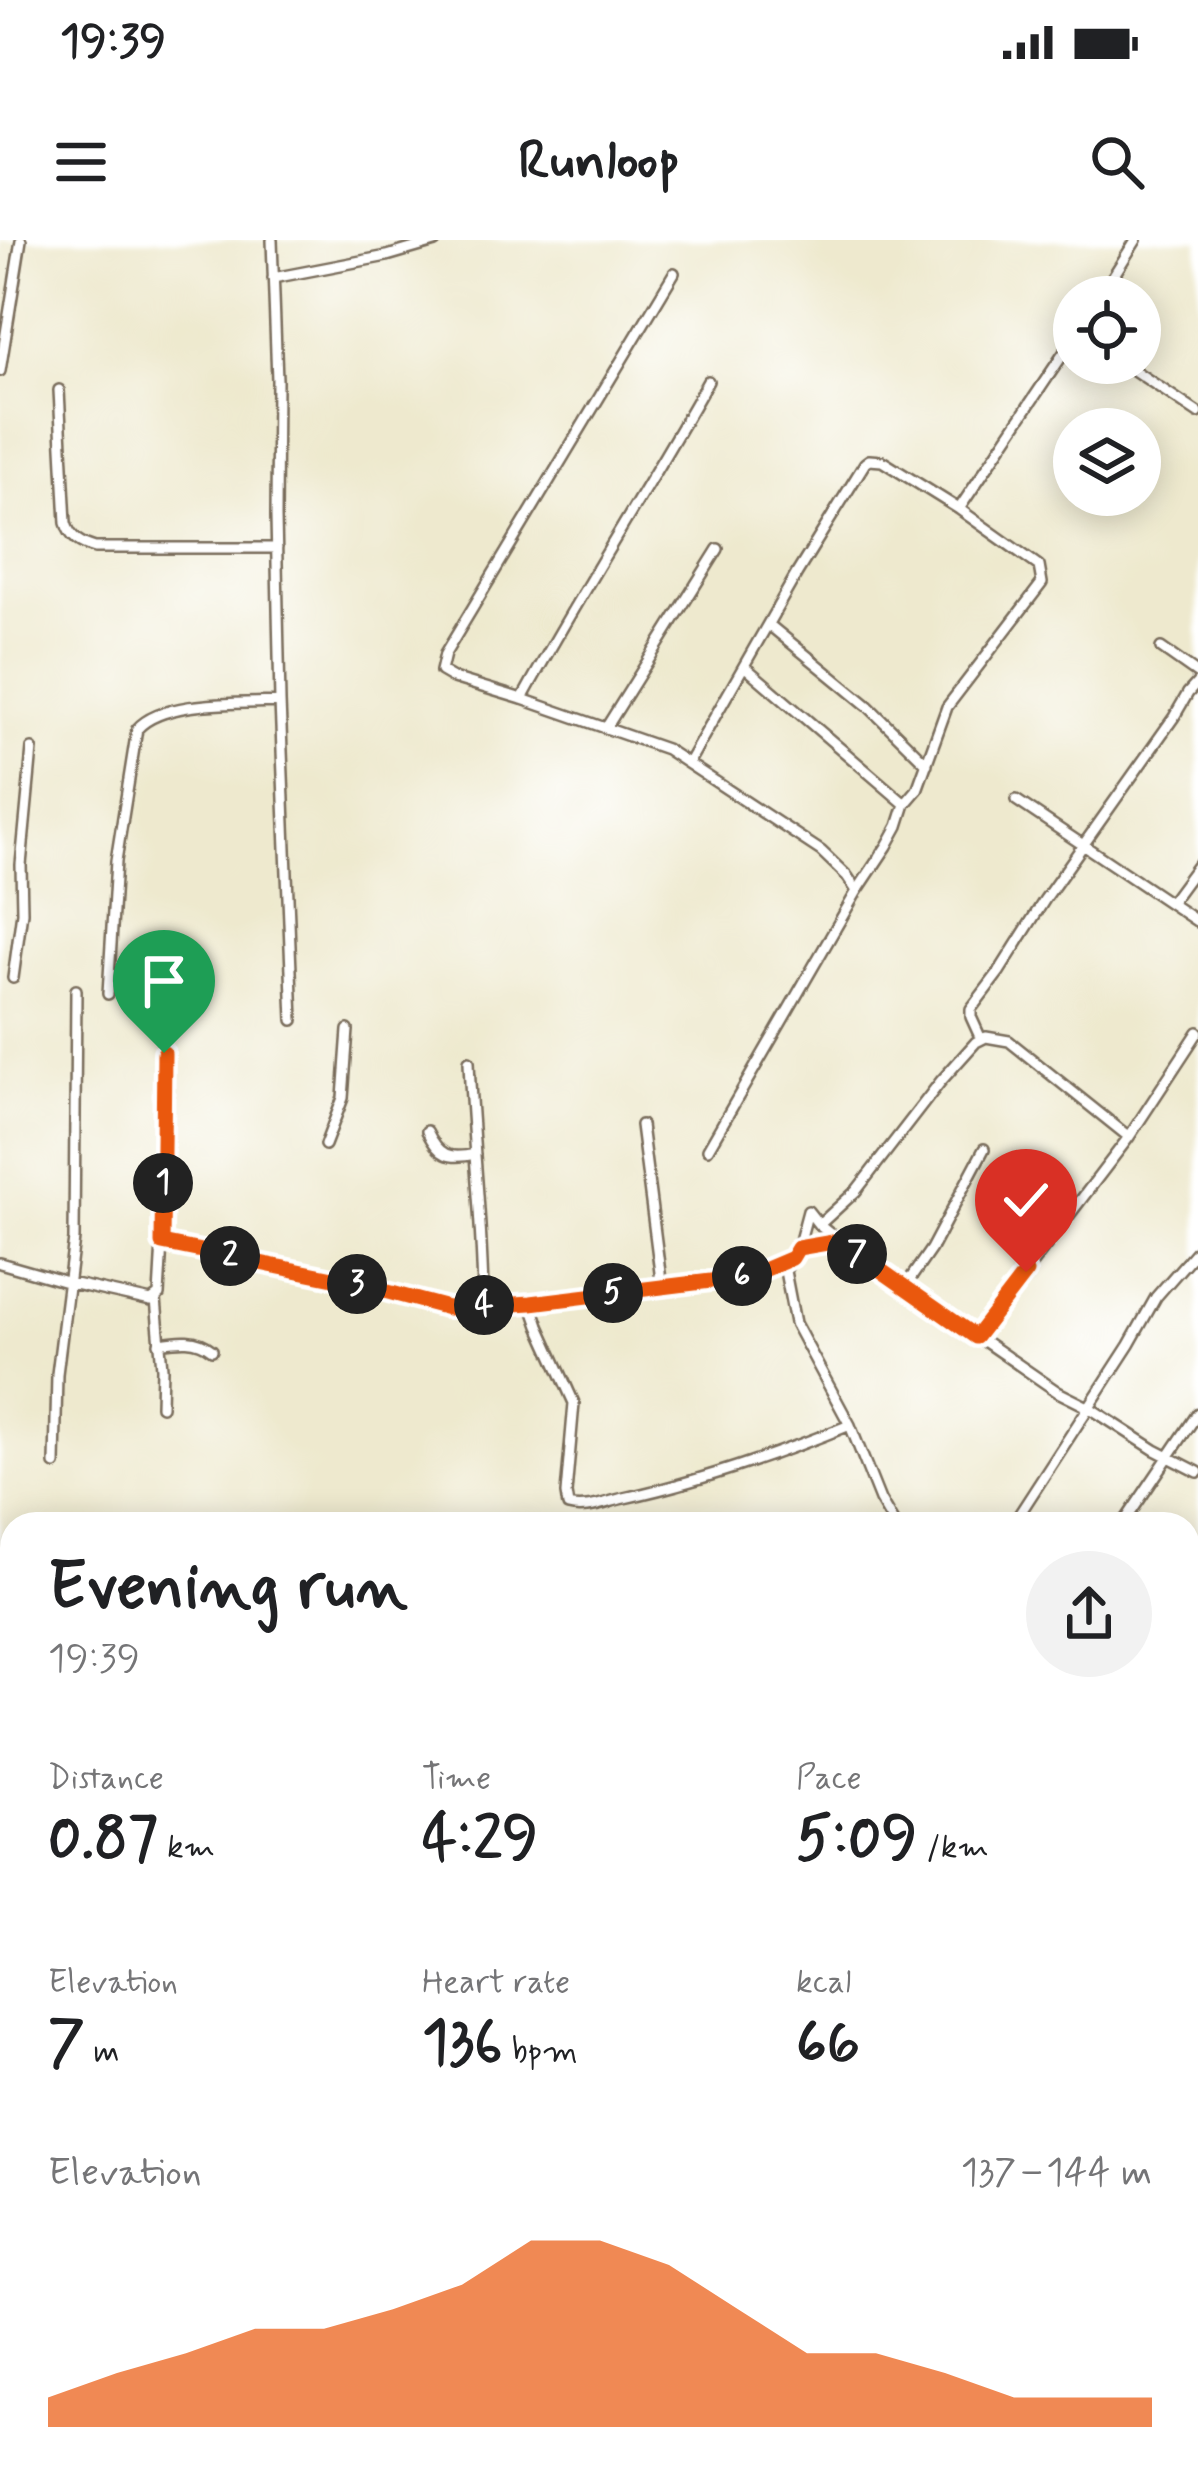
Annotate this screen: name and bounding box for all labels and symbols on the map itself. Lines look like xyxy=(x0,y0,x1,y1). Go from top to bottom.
pin xyxy=(113,930,215,1053)
pin xyxy=(975,1149,1077,1272)
pin: 1 xyxy=(133,1153,193,1213)
pin: 7 xyxy=(827,1224,887,1284)
pin: 2 xyxy=(200,1226,260,1286)
pin: 6 xyxy=(712,1246,772,1306)
pin: 3 xyxy=(327,1254,387,1314)
pin: 5 xyxy=(583,1263,643,1323)
pin: 4 xyxy=(454,1275,514,1335)

